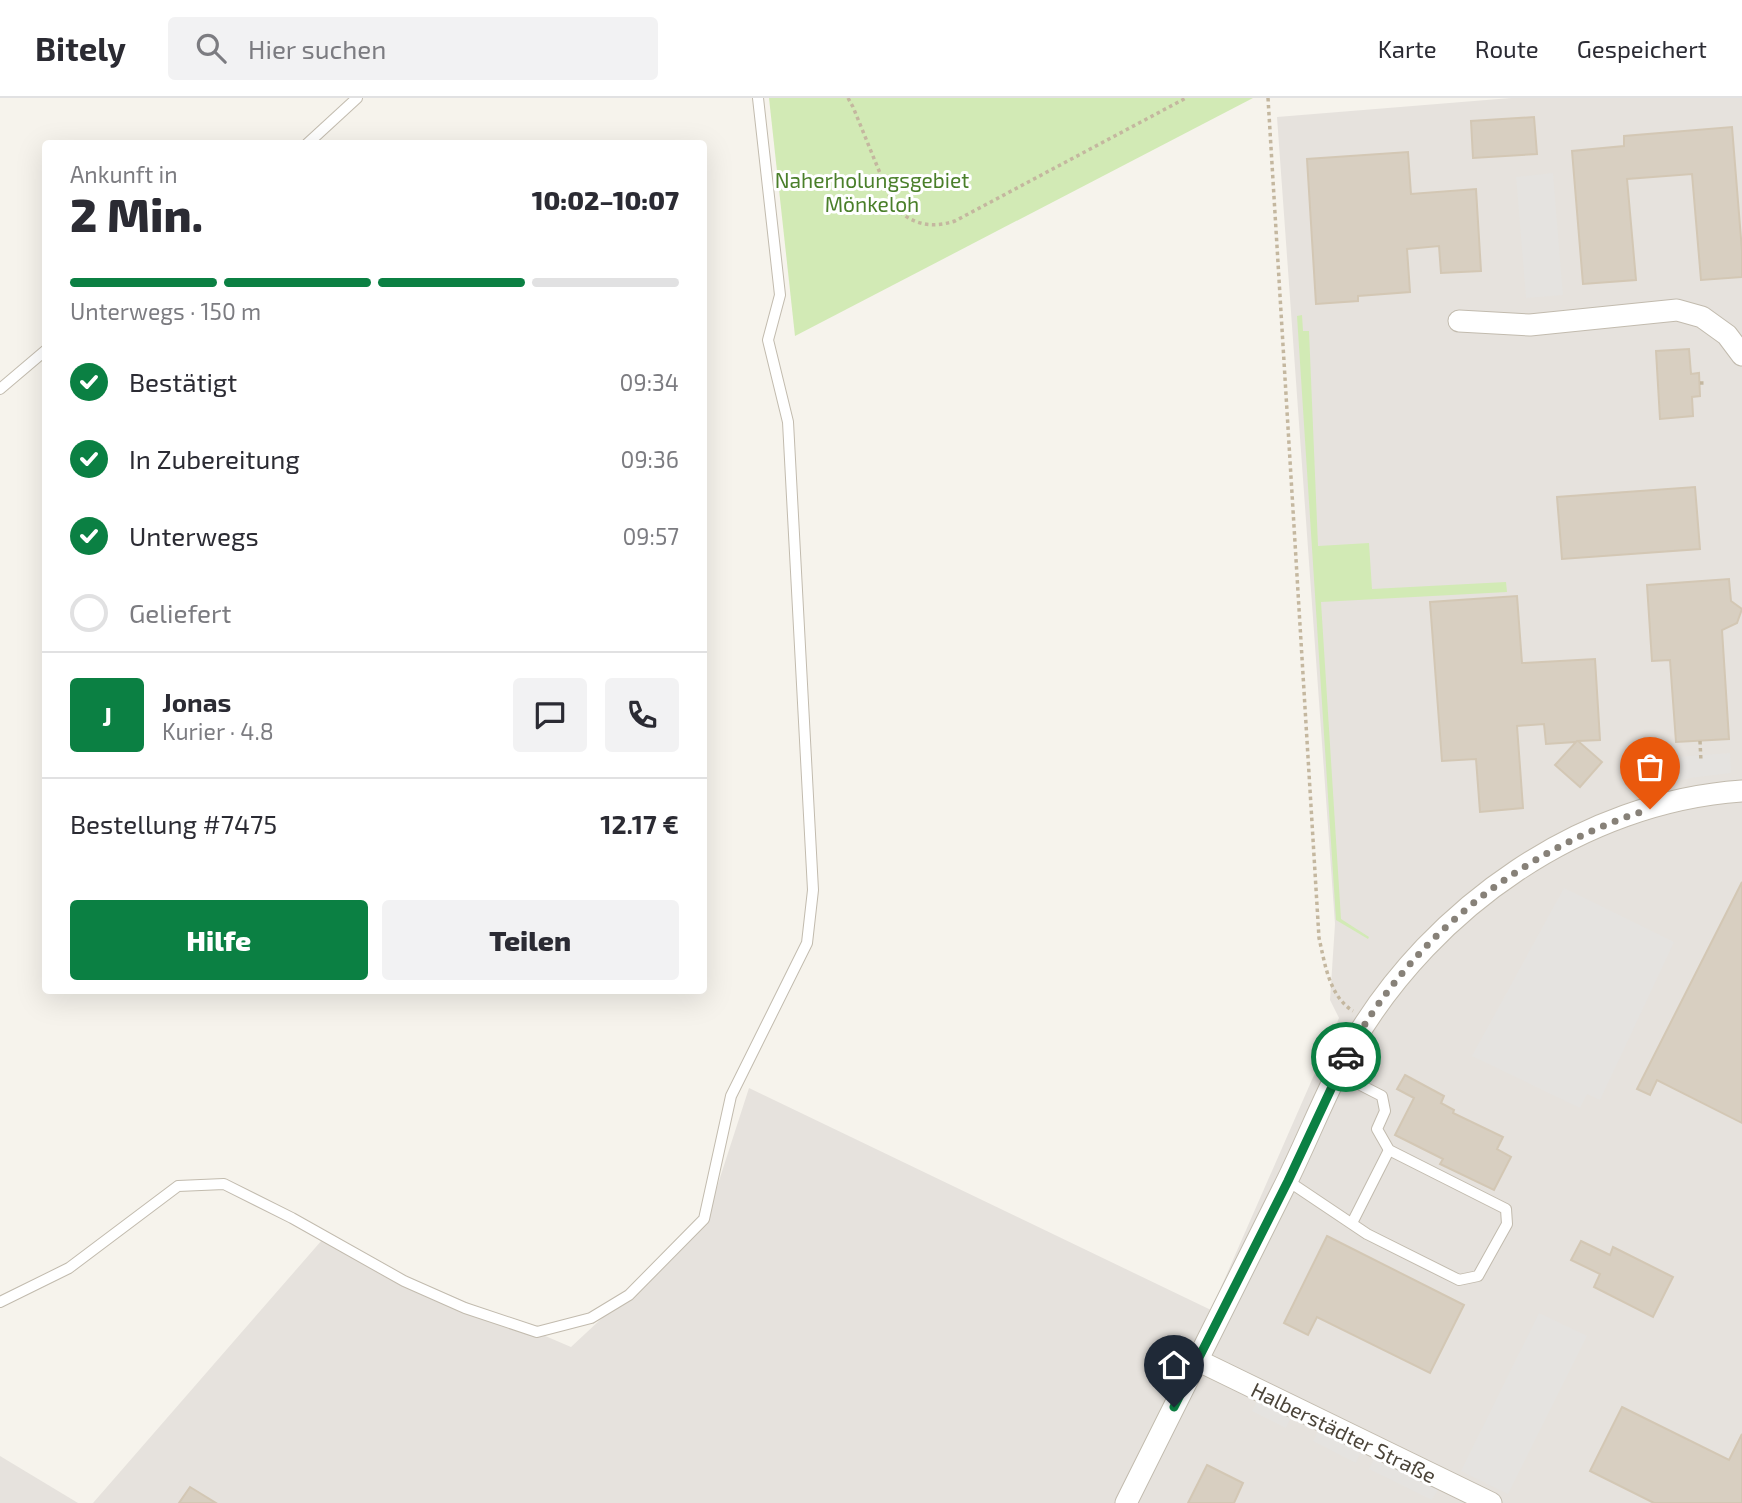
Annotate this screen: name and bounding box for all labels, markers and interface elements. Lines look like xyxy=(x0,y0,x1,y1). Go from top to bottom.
search box xyxy=(168,17,658,80)
text: Bitely xyxy=(35,28,126,68)
icon: search xyxy=(192,29,230,67)
text: Hier suchen xyxy=(248,33,386,64)
text: Karte xyxy=(1378,34,1437,63)
text: Route xyxy=(1475,34,1539,63)
text: Gespeichert xyxy=(1577,34,1707,63)
text: Ankunft in xyxy=(70,160,178,188)
park label: Naherholungsgebiet Mönkeloh xyxy=(775,167,969,216)
text: 10:02–10:07 xyxy=(532,184,679,215)
text: 2 Min. xyxy=(70,186,203,241)
text: Unterwegs · 150 m xyxy=(70,297,261,325)
icon: check xyxy=(70,363,108,401)
text: Bestätigt xyxy=(129,366,237,397)
text: 09:34 xyxy=(620,368,679,396)
icon: check xyxy=(70,440,108,478)
text: In Zubereitung xyxy=(129,443,300,474)
text: 09:36 xyxy=(621,445,679,473)
icon: check xyxy=(70,517,108,555)
text: Unterwegs xyxy=(129,520,259,551)
text: 09:57 xyxy=(622,522,679,550)
text: Geliefert xyxy=(129,597,231,628)
button: chat xyxy=(513,678,587,752)
button: phone xyxy=(605,678,679,752)
text: Jonas xyxy=(162,686,231,717)
text: J xyxy=(102,700,112,731)
text: Kurier · 4.8 xyxy=(162,717,274,745)
pin xyxy=(1620,737,1680,809)
icon: bag xyxy=(1631,748,1669,786)
text: Bestellung #7475 xyxy=(70,808,277,839)
text: 12.17 € xyxy=(600,808,679,839)
button: Hilfe xyxy=(70,900,368,980)
button: Teilen xyxy=(382,900,679,980)
courier xyxy=(1311,1022,1381,1092)
icon: car xyxy=(1327,1038,1365,1076)
pin xyxy=(1144,1335,1204,1407)
icon: home xyxy=(1155,1346,1193,1384)
street label: Halberstädter Straße xyxy=(1247,1376,1441,1488)

